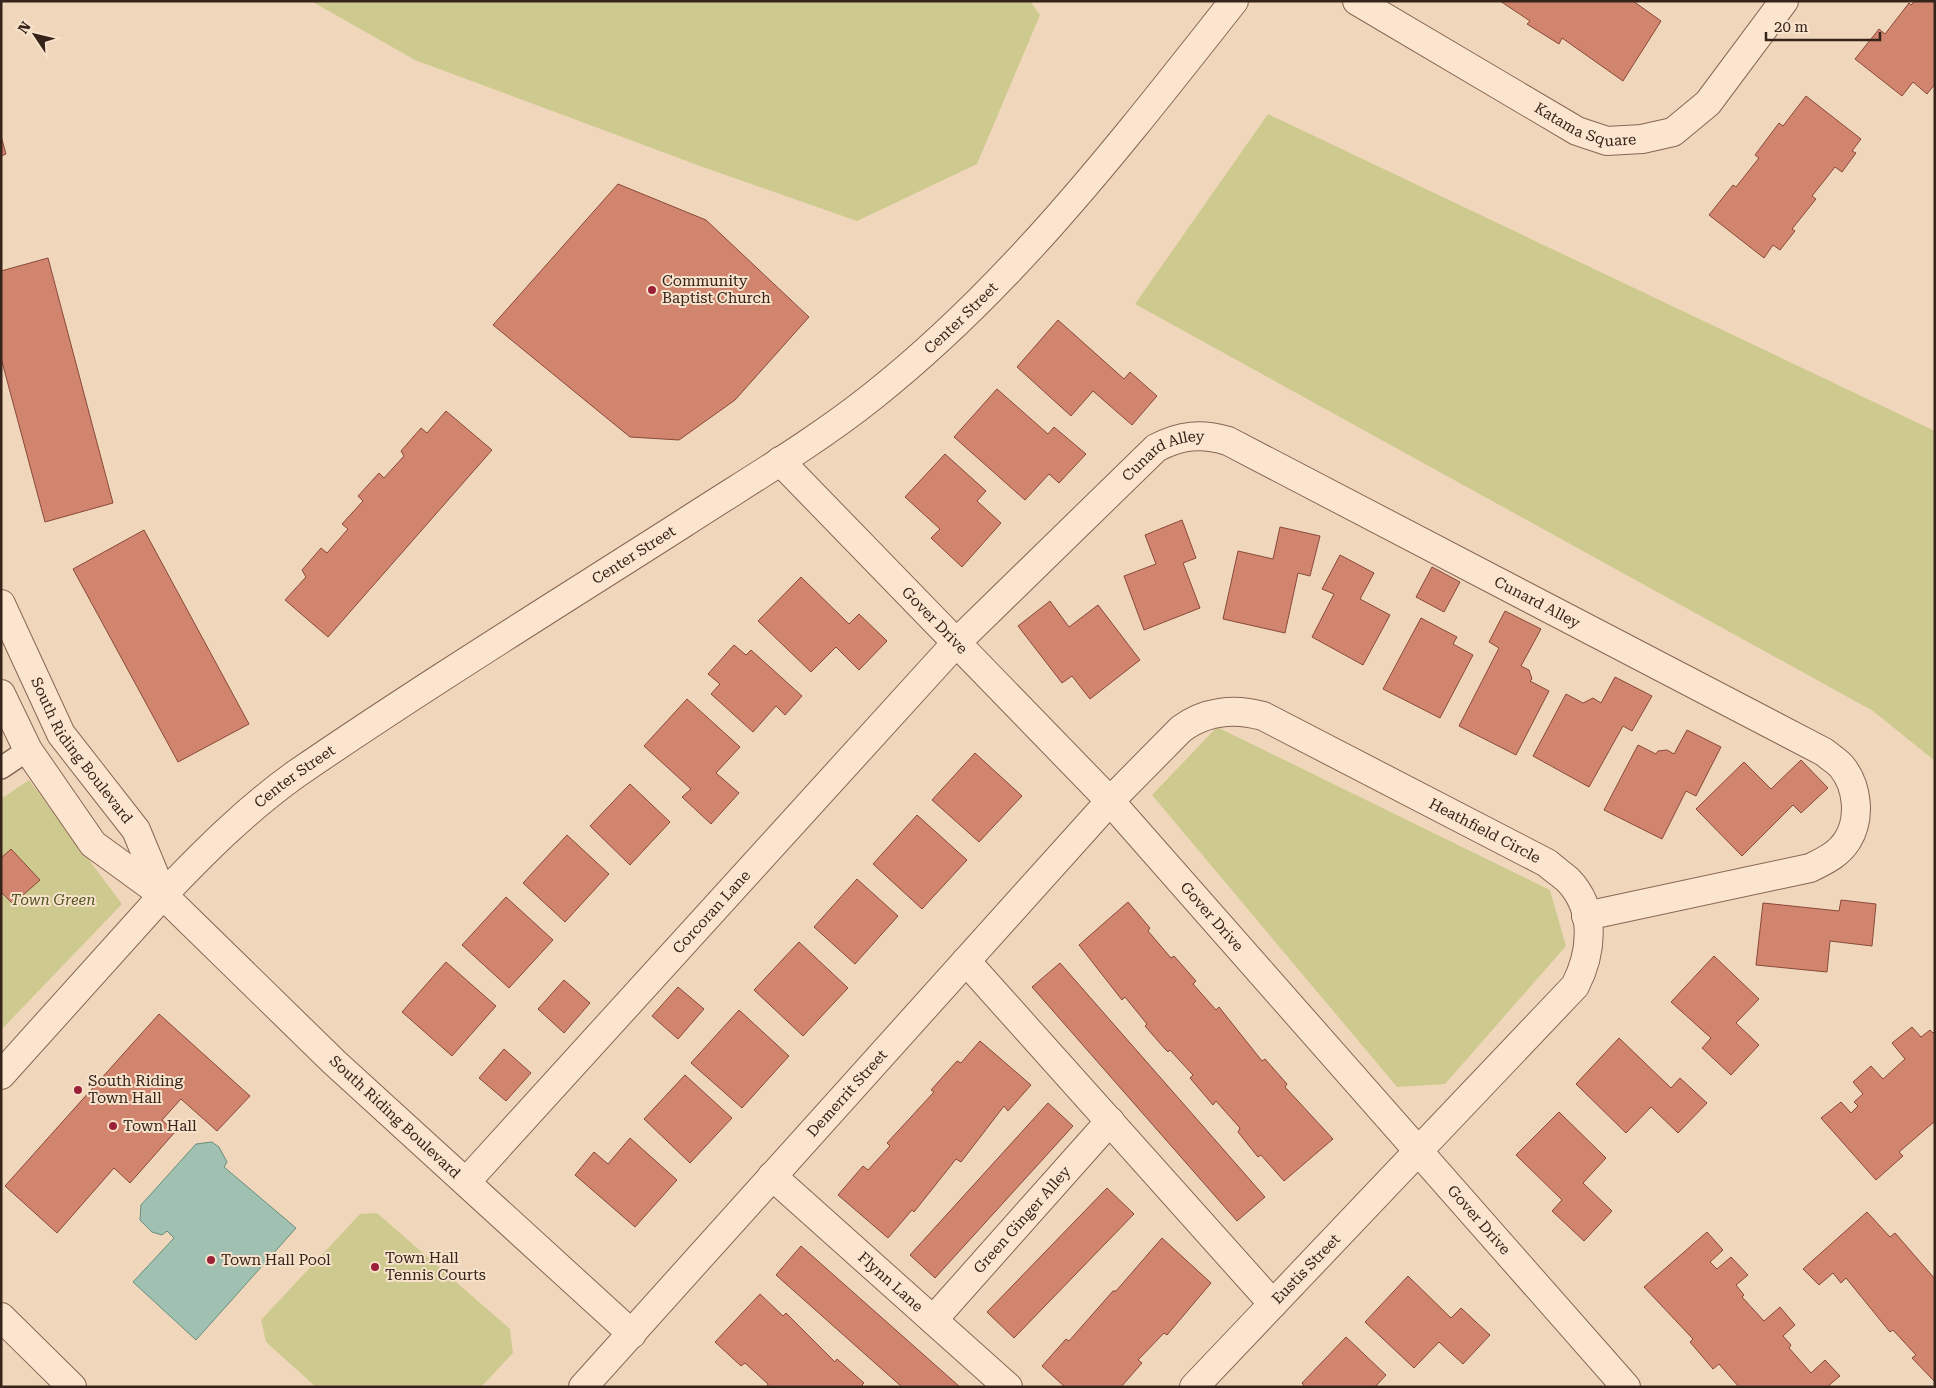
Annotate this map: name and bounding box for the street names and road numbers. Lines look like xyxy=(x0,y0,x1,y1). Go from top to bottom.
street label: Katama Square xyxy=(1531,99,1637,150)
street label: Center Street xyxy=(920,278,1002,358)
street label: Cunard Alley xyxy=(1118,427,1205,485)
street label: Center Street xyxy=(588,522,679,588)
street label: Cunard Alley xyxy=(1491,573,1583,632)
street label: Gover Drive xyxy=(898,583,971,658)
street label: South Riding Boulevard xyxy=(27,674,137,827)
street label: Center Street xyxy=(251,741,339,812)
street label: Heathfield Circle xyxy=(1426,794,1544,867)
street label: Corcoran Lane xyxy=(669,866,754,958)
street label: Gover Drive xyxy=(1176,878,1247,955)
street label: Demerrit Street xyxy=(803,1046,891,1141)
street label: South Riding Boulevard xyxy=(326,1052,464,1183)
street label: Green Ginger Alley xyxy=(970,1163,1074,1277)
street label: Gover Drive xyxy=(1443,1181,1514,1258)
street label: Eustis Street xyxy=(1268,1230,1344,1308)
street label: Flynn Lane xyxy=(854,1248,927,1316)

